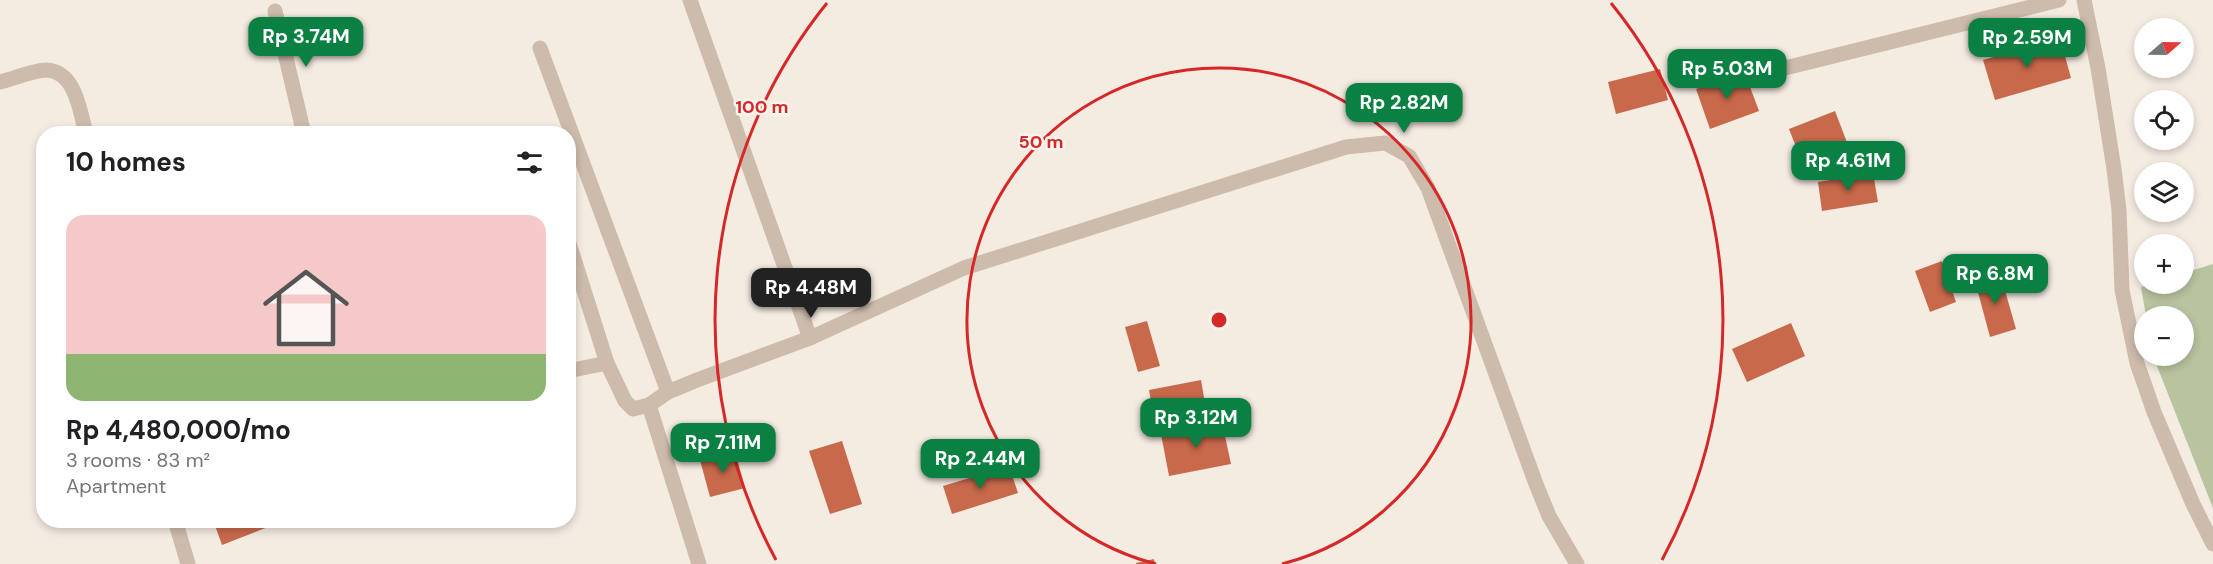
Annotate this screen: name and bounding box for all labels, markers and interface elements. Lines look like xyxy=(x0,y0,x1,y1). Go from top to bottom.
pin: Rp 3.74M xyxy=(244,17,368,68)
pin: Rp 2.59M xyxy=(1965,18,2089,69)
north arrow xyxy=(2134,18,2194,78)
map controls xyxy=(2134,18,2194,366)
text: Rp 3.74M xyxy=(262,23,350,49)
text: Rp 2.59M xyxy=(1982,24,2072,50)
pin: Rp 5.03M xyxy=(1665,49,1789,100)
text: Rp 5.03M xyxy=(1682,55,1772,81)
pin: Rp 2.82M xyxy=(1342,83,1466,134)
text: Rp 2.82M xyxy=(1360,89,1448,115)
button: locate xyxy=(2134,90,2194,150)
text: 100 m xyxy=(735,95,789,119)
text: 50 m xyxy=(1018,130,1064,154)
pin: Rp 4.61M xyxy=(1786,141,1910,192)
text: 10 homes xyxy=(66,145,186,179)
icon: filters xyxy=(513,146,546,179)
text: Rp 4.61M xyxy=(1805,147,1891,173)
button: layers xyxy=(2134,162,2194,222)
button: + xyxy=(2134,234,2194,294)
icon: home xyxy=(252,254,360,362)
pin: Rp 6.8M xyxy=(1940,254,2050,305)
text: Rp 6.8M xyxy=(1956,260,2034,286)
pin: Rp 4.48M xyxy=(749,268,873,319)
text: Rp 4.48M xyxy=(765,274,857,300)
button: − xyxy=(2134,306,2194,366)
centre of rings xyxy=(1209,310,1229,330)
pin: Rp 3.12M xyxy=(1134,398,1258,449)
text: Rp 3.12M xyxy=(1154,404,1238,430)
text: Rp 4,480,000/mo xyxy=(66,413,291,447)
pin: Rp 7.11M xyxy=(661,423,785,474)
text: Rp 7.11M xyxy=(685,429,761,455)
pin: Rp 2.44M xyxy=(918,439,1042,490)
text: Rp 2.44M xyxy=(935,445,1025,471)
text: 3 rooms · 83 m² xyxy=(66,447,210,473)
text: Apartment xyxy=(66,473,166,499)

